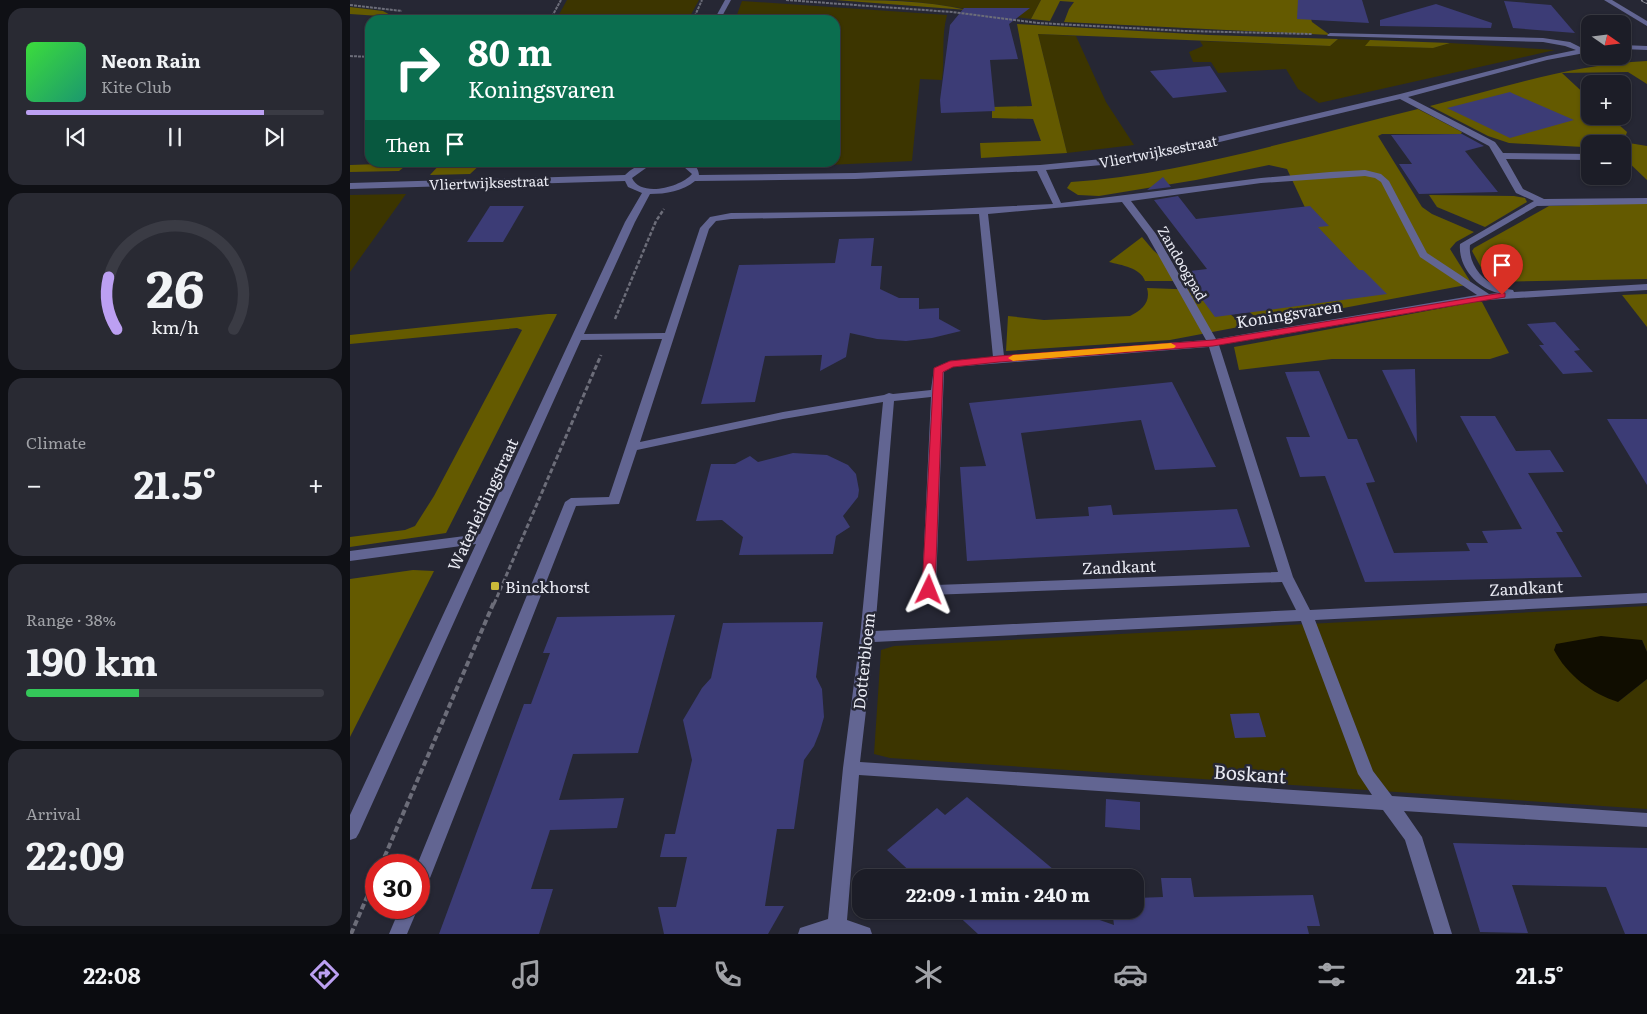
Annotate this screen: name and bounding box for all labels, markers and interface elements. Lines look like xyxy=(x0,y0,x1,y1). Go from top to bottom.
north arrow xyxy=(1581,15,1631,65)
map controls xyxy=(1581,15,1631,185)
text: 80 m xyxy=(468,25,552,77)
icon: right xyxy=(385,35,450,100)
text: Neon Rain xyxy=(101,46,201,74)
text: Koningsvaren xyxy=(468,72,615,105)
text: Kite Club xyxy=(101,74,172,98)
button: + xyxy=(1581,75,1631,125)
icon: previous xyxy=(62,123,90,151)
icon: pause xyxy=(161,123,189,151)
icon: next xyxy=(260,123,288,151)
text: Then xyxy=(385,130,431,158)
icon: arrive xyxy=(441,130,469,158)
street label: Vliertwijksestraat xyxy=(1097,130,1219,172)
button: − xyxy=(1581,135,1631,185)
street label: Vliertwijksestraat xyxy=(429,170,550,194)
street label: Zandoogpad xyxy=(1154,222,1213,304)
pin xyxy=(1481,244,1523,295)
text: 26 xyxy=(146,247,204,324)
icon: arrive xyxy=(1488,251,1516,279)
street label: Koningsvaren xyxy=(1234,293,1344,333)
text: km/h xyxy=(151,313,199,340)
text: Climate xyxy=(26,430,86,454)
street label: Waterleidingstraat xyxy=(441,433,524,574)
text: 21.5° xyxy=(134,454,216,511)
text: − xyxy=(26,462,42,504)
text: + xyxy=(308,462,324,504)
street label: Zandkant xyxy=(1082,553,1157,579)
position arrow xyxy=(902,563,954,615)
street label: Zandkant xyxy=(1488,573,1564,601)
place label: Binckhorst xyxy=(505,574,590,598)
marker: Binckhorst xyxy=(489,580,501,592)
text: Range · 38% xyxy=(26,607,116,631)
street label: Dotterbloem xyxy=(846,611,880,711)
text: 190 km xyxy=(26,631,158,688)
street label: Boskant xyxy=(1212,756,1288,790)
text: Arrival xyxy=(26,801,81,825)
text: 22:09 xyxy=(26,825,125,882)
speed limit sign: 30 xyxy=(365,854,430,919)
text: 22:09 · 1 min · 240 m xyxy=(906,880,1090,908)
icon: directions xyxy=(307,957,342,992)
icon: music xyxy=(509,957,544,992)
icon: phone xyxy=(710,957,745,992)
icon: climate xyxy=(911,957,946,992)
icon: car xyxy=(1113,957,1148,992)
icon: filters xyxy=(1314,957,1349,992)
text: 22:08 xyxy=(83,958,141,991)
text: 21.5° xyxy=(1516,958,1564,991)

